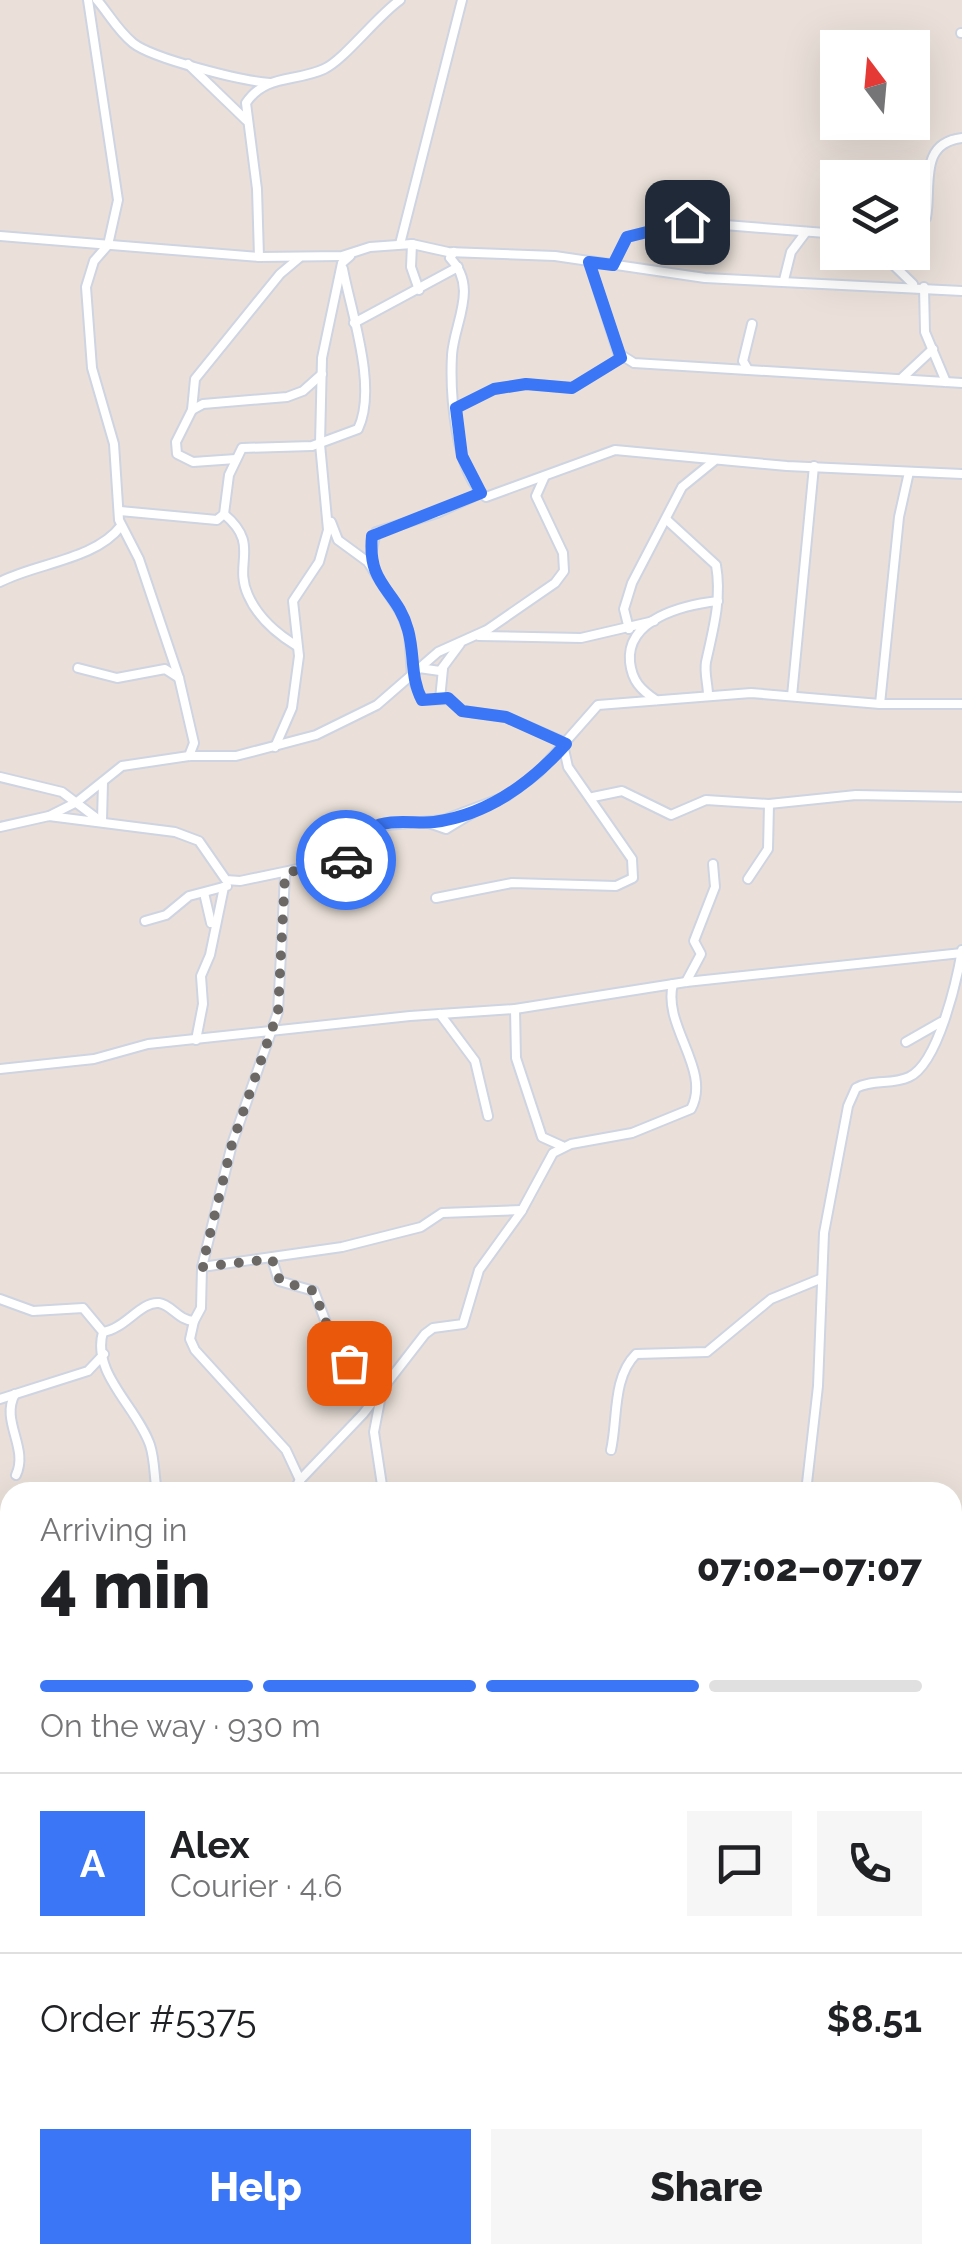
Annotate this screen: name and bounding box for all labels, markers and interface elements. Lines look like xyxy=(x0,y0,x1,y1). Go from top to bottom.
north arrow xyxy=(820,30,930,140)
map controls xyxy=(820,30,930,270)
button: layers xyxy=(820,160,930,270)
pin xyxy=(645,180,730,265)
icon: home xyxy=(660,195,715,250)
courier xyxy=(296,810,396,910)
icon: car xyxy=(319,833,374,888)
pin xyxy=(307,1321,392,1406)
icon: bag xyxy=(322,1336,377,1391)
text: Arriving in xyxy=(40,1511,187,1548)
text: 07:02–07:07 xyxy=(697,1545,922,1590)
text: 4 min xyxy=(40,1547,211,1623)
text: On the way · 930 m xyxy=(40,1707,321,1744)
button: chat xyxy=(687,1811,792,1916)
button: phone xyxy=(817,1811,922,1916)
text: Alex xyxy=(170,1822,250,1867)
text: A xyxy=(80,1841,105,1886)
text: Courier · 4.6 xyxy=(170,1867,343,1904)
text: Order #5375 xyxy=(40,1996,256,2041)
text: $8.51 xyxy=(827,1996,922,2041)
button: Help xyxy=(40,2129,471,2244)
button: Share xyxy=(491,2129,922,2244)

